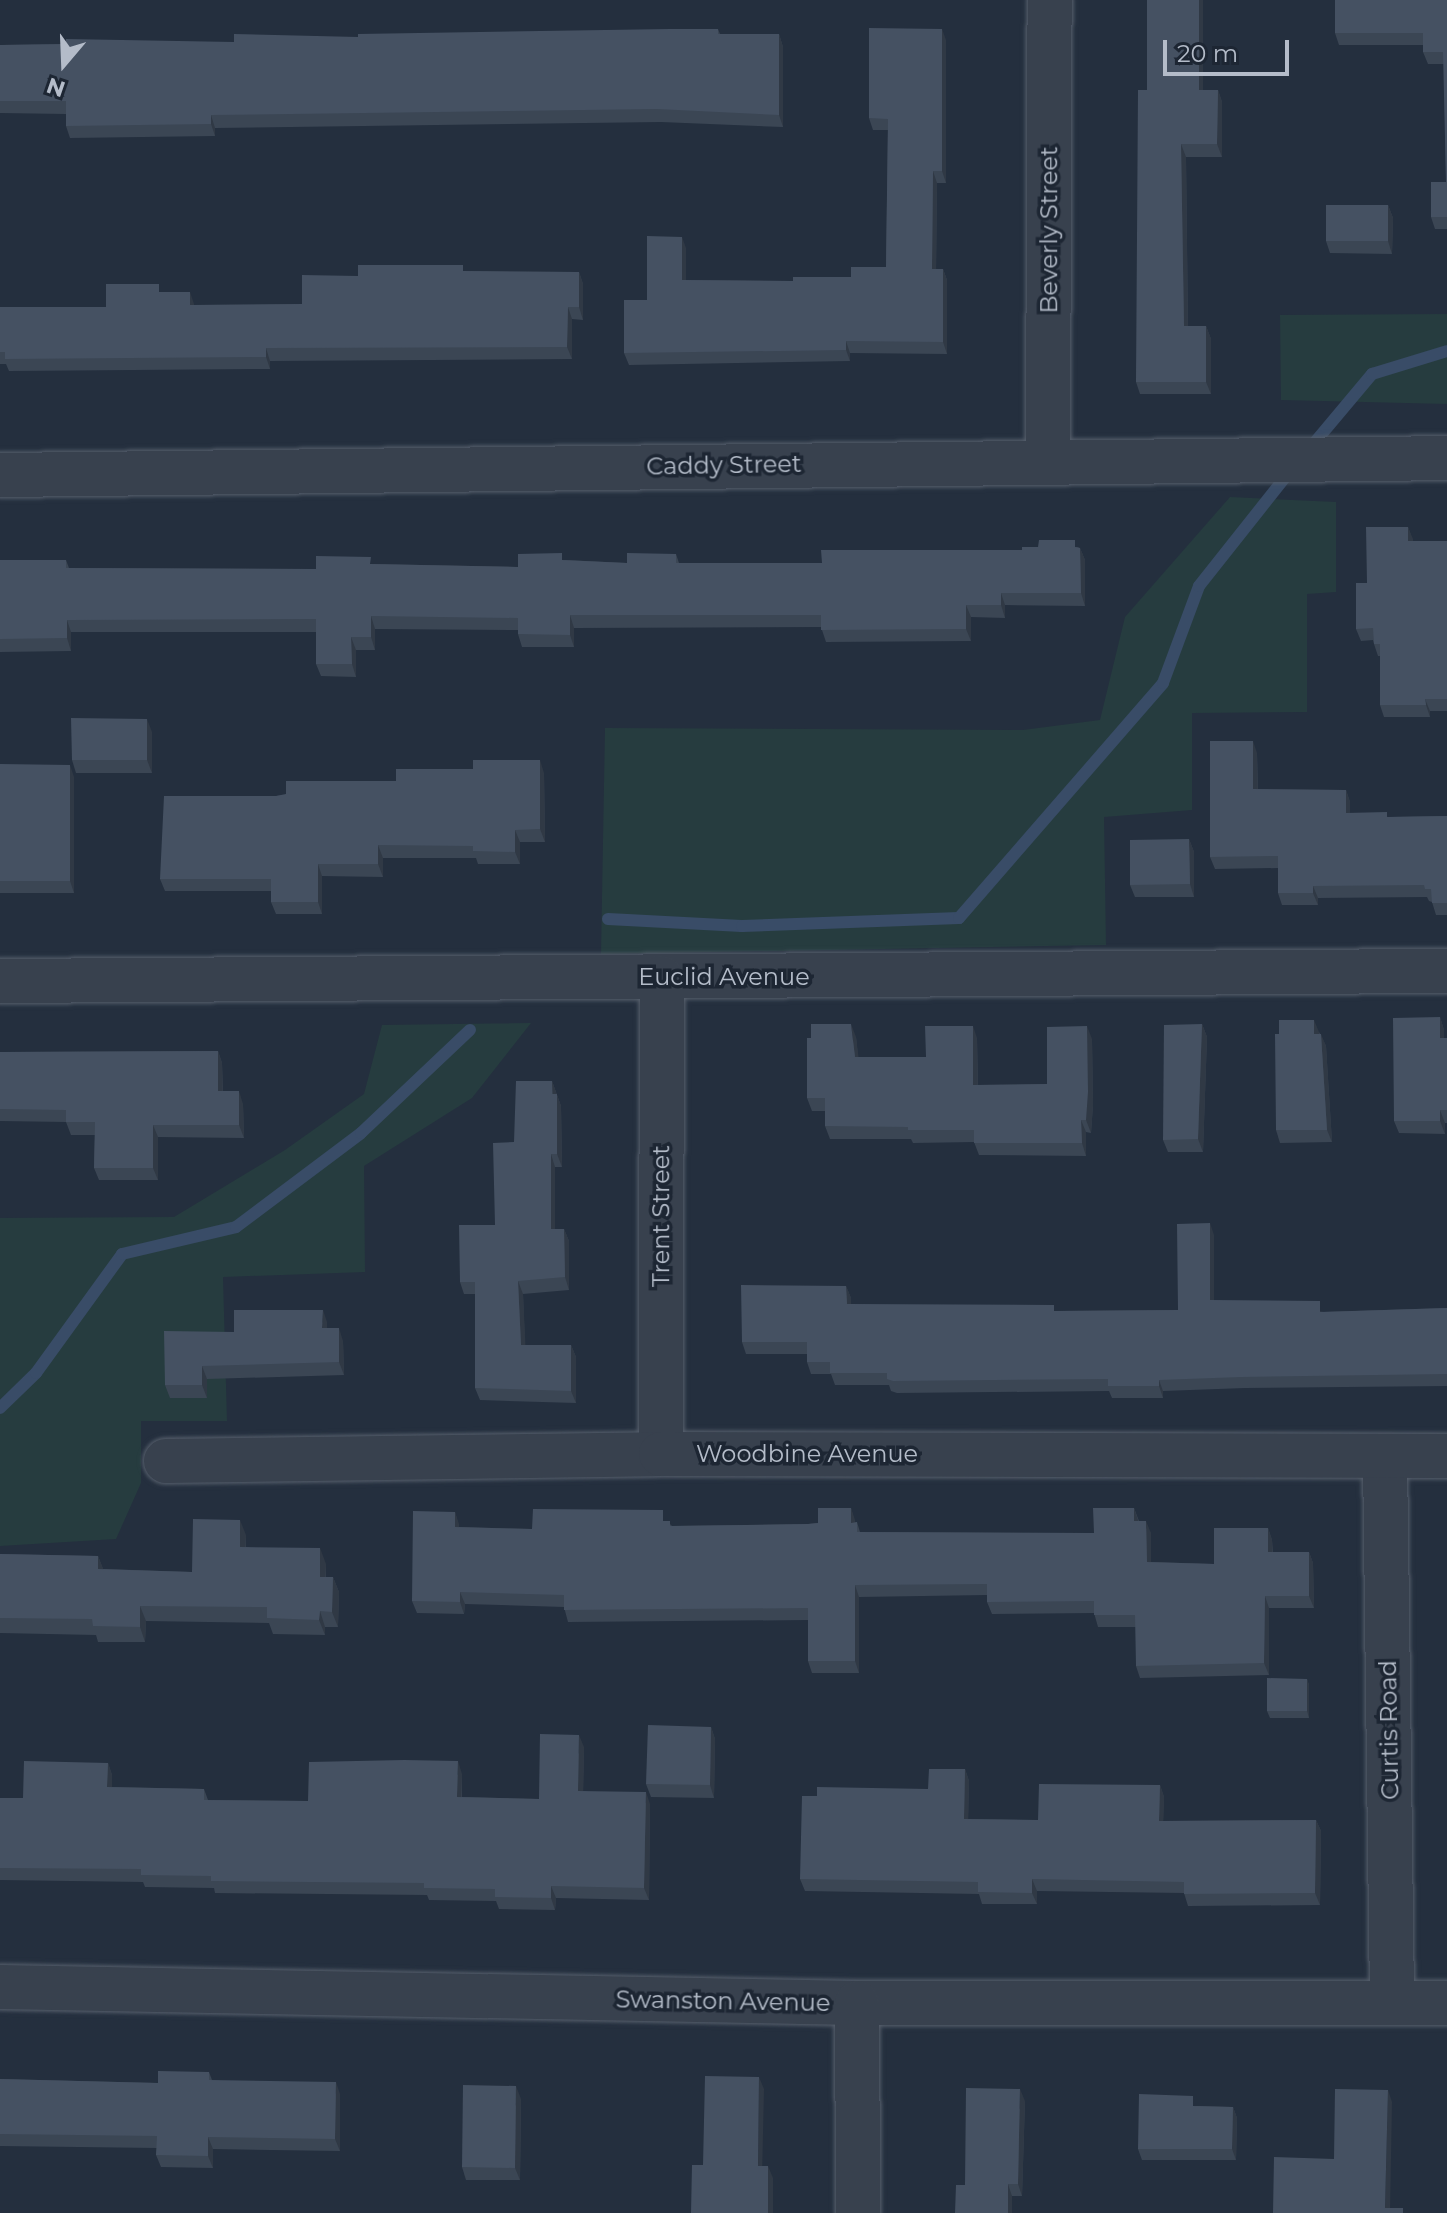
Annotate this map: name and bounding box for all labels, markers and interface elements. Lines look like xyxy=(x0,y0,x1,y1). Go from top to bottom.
north arrow xyxy=(24,24,104,104)
scale bar xyxy=(1167,24,1293,74)
text: 20 m xyxy=(1177,39,1238,68)
text: N xyxy=(43,72,69,103)
street label: Beverly Street xyxy=(1035,146,1063,314)
street label: Caddy Street xyxy=(646,449,802,481)
street label: Euclid Avenue xyxy=(638,963,810,991)
street label: Trent Street xyxy=(647,1145,675,1287)
street label: Woodbine Avenue xyxy=(696,1440,918,1468)
street label: Curtis Road xyxy=(1373,1660,1405,1800)
street label: Swanston Avenue xyxy=(615,1985,831,2017)

